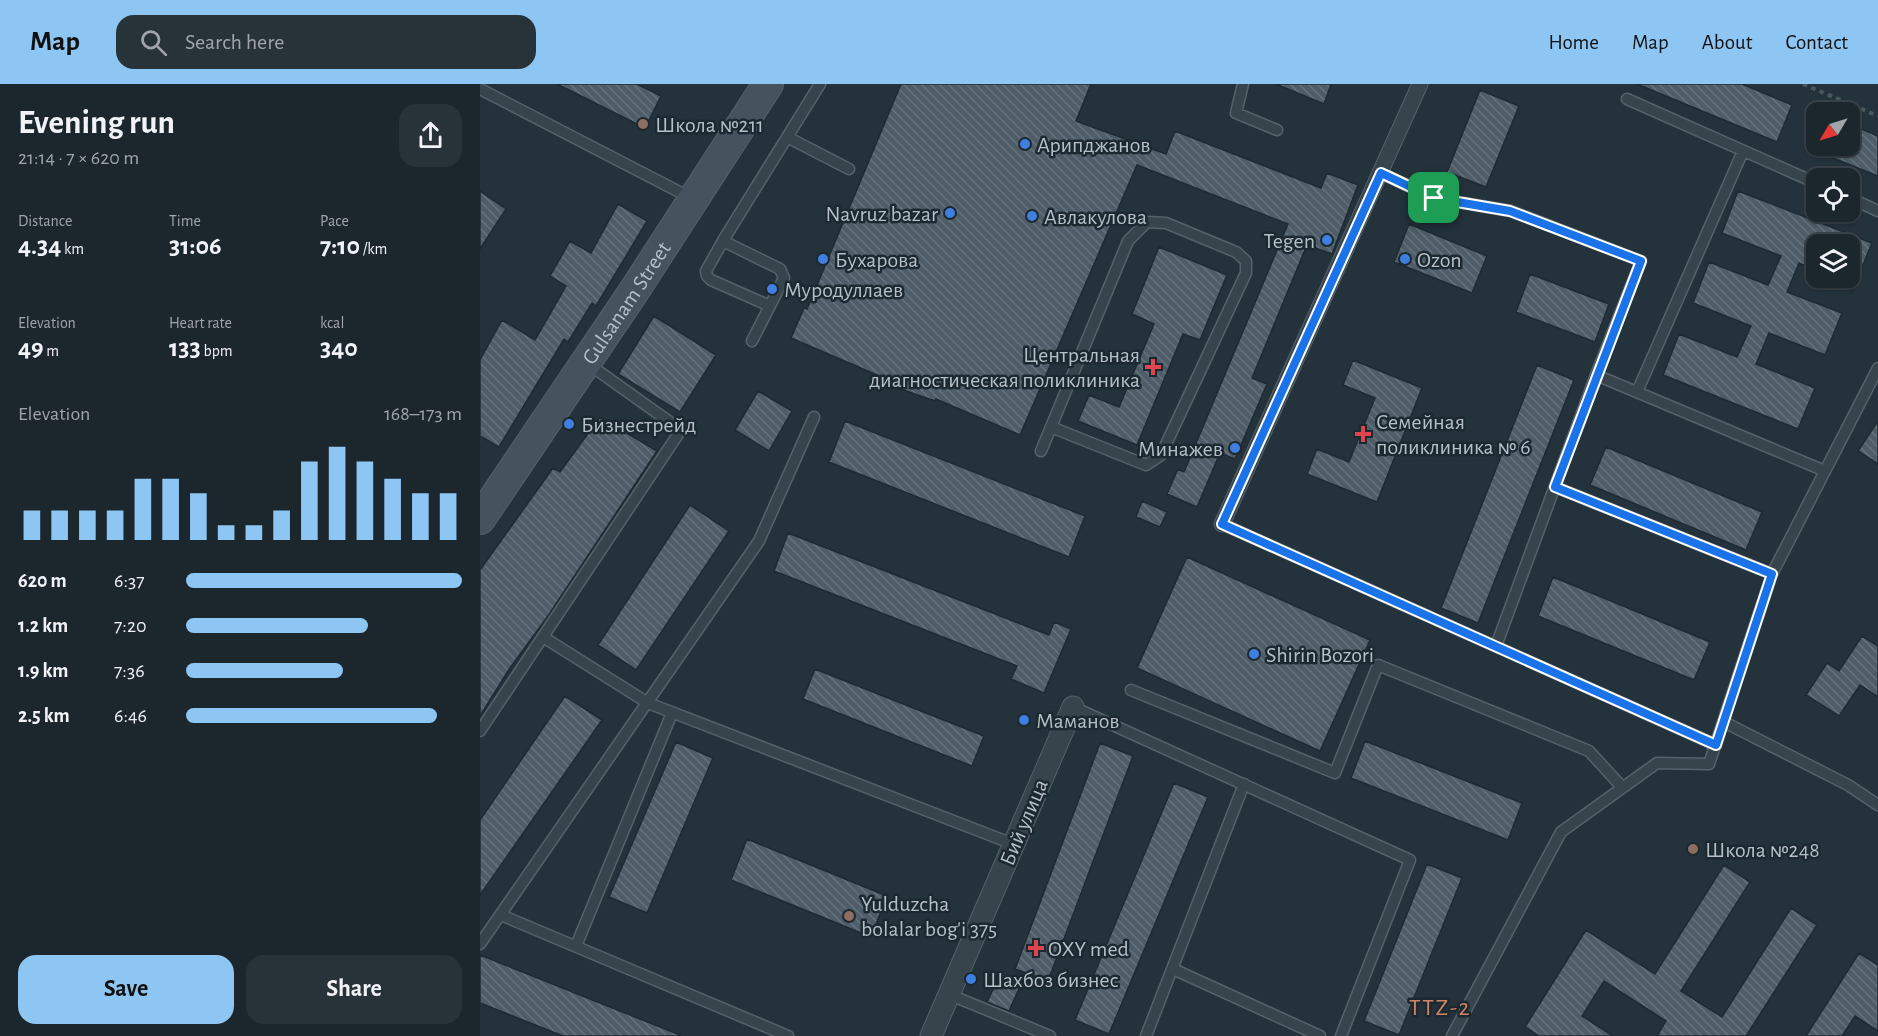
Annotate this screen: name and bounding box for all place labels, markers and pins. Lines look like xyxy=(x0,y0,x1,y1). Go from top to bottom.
place label: Школа №211 xyxy=(655,114,764,136)
marker: Школа №211 xyxy=(636,117,650,131)
place label: Арипджанов xyxy=(1037,134,1150,156)
marker: Арипджанов xyxy=(1018,137,1032,151)
pin xyxy=(1408,172,1459,223)
place label: Navruz bazar xyxy=(826,203,938,225)
marker: Navruz bazar xyxy=(943,206,957,220)
place label: Авлакулова xyxy=(1044,206,1147,228)
marker: Авлакулова xyxy=(1025,209,1039,223)
place label: Tegen xyxy=(1264,230,1315,252)
marker: Tegen xyxy=(1320,233,1334,247)
place label: Бухарова xyxy=(835,249,918,271)
place label: Ozon xyxy=(1417,249,1462,271)
marker: Бухарова xyxy=(816,252,830,266)
marker: Ozon xyxy=(1398,252,1412,266)
place label: Муродуллаев xyxy=(784,279,903,301)
marker: Муродуллаев xyxy=(765,282,779,296)
place label: Центральная диагностическая поликлиника xyxy=(869,344,1140,391)
marker: Центральная диагностическая поликлиника xyxy=(1144,358,1162,376)
place label: Семейная поликлиника № 6 xyxy=(1376,411,1531,458)
place label: Бизнестрейд xyxy=(581,414,696,436)
marker: Бизнестрейд xyxy=(562,417,576,431)
marker: Семейная поликлиника № 6 xyxy=(1354,425,1372,443)
place label: Минажев xyxy=(1138,438,1223,460)
marker: Минажев xyxy=(1228,441,1242,455)
place label: Shirin Bozori xyxy=(1266,644,1374,666)
marker: Shirin Bozori xyxy=(1247,647,1261,661)
place label: Маманов xyxy=(1036,710,1119,732)
marker: Маманов xyxy=(1017,713,1031,727)
place label: Школа №248 xyxy=(1705,839,1820,861)
marker: Школа №248 xyxy=(1686,842,1700,856)
place label: Yulduzcha bolalar bog'i 375 xyxy=(861,893,997,940)
marker: Yulduzcha bolalar bog'i 375 xyxy=(842,909,856,923)
place label: OXY med xyxy=(1048,938,1129,960)
marker: OXY med xyxy=(1029,941,1043,955)
place label: Шахбоз бизнес xyxy=(983,969,1119,991)
marker: Шахбоз бизнес xyxy=(964,972,978,986)

